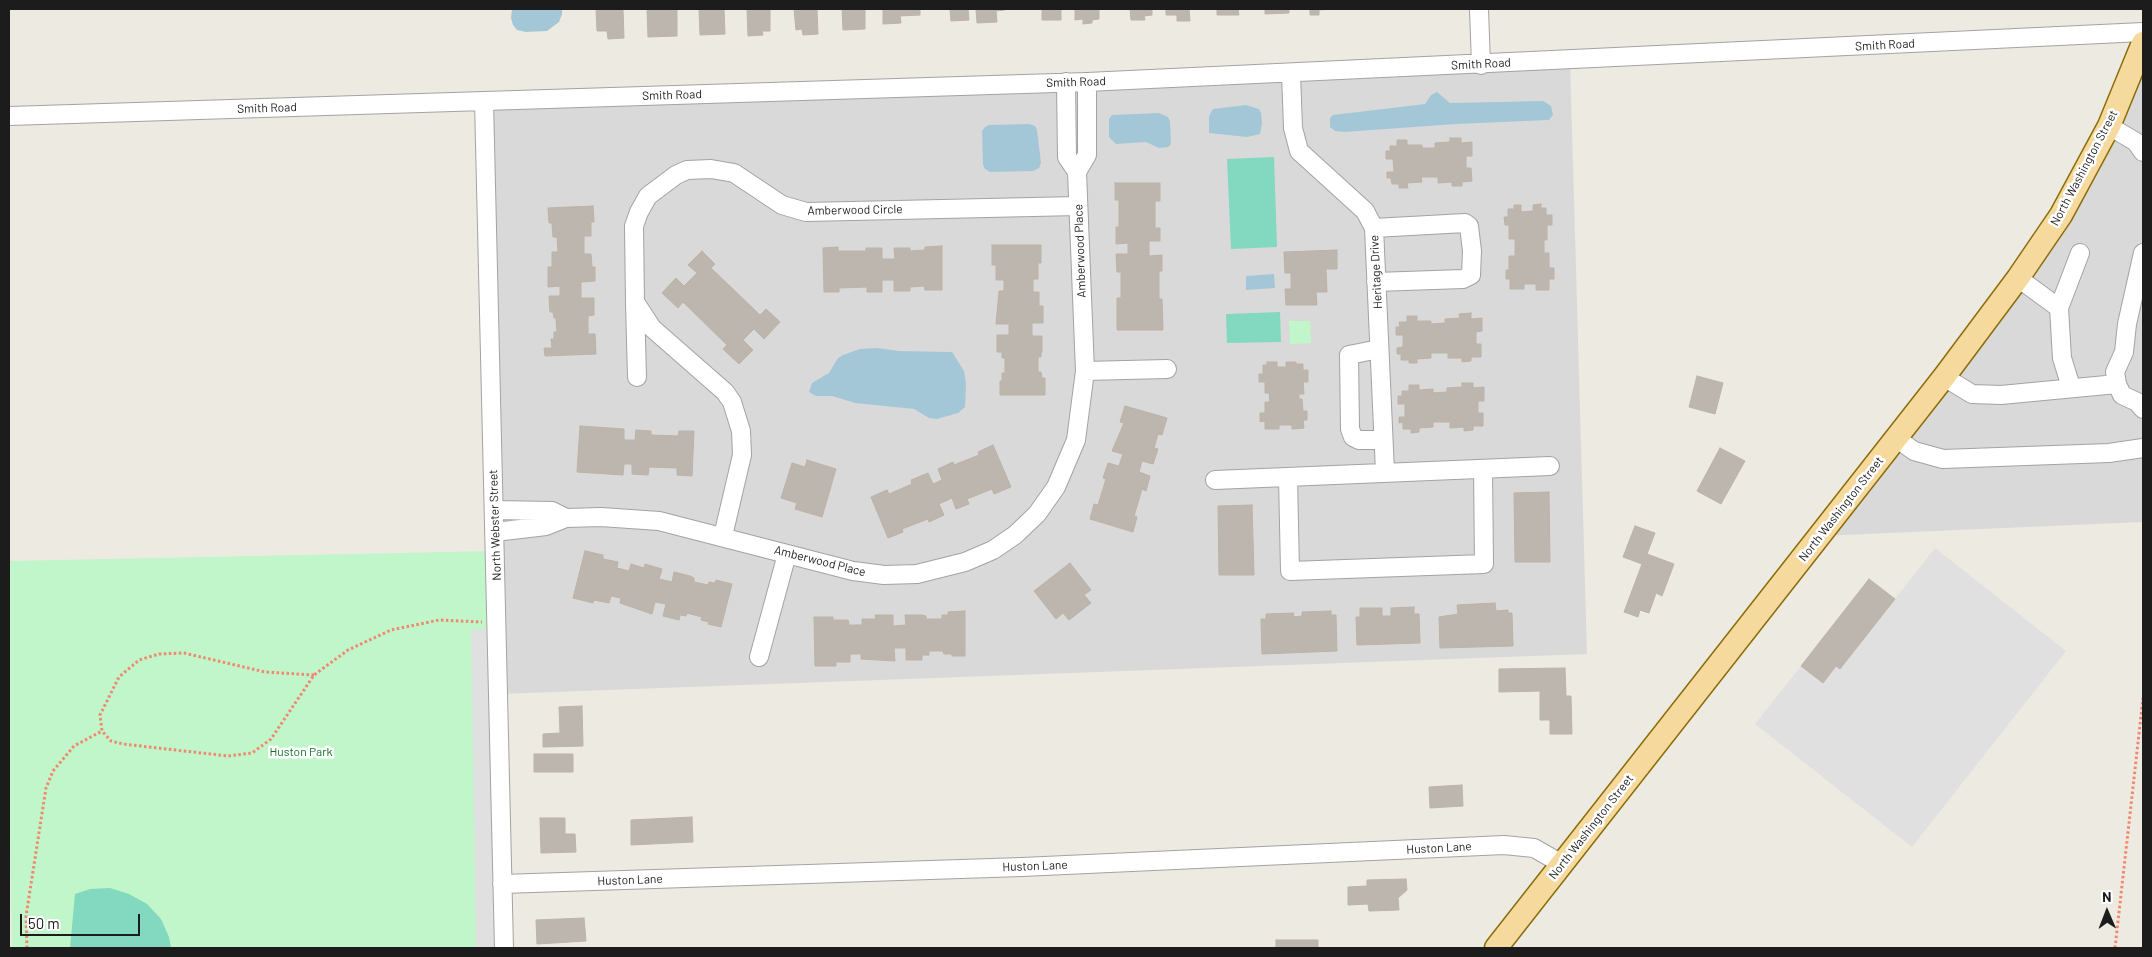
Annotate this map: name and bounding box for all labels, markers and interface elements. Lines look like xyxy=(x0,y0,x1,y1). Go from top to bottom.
street label: Smith Road xyxy=(1855,36,1915,54)
street label: Smith Road xyxy=(1451,55,1511,73)
street label: Smith Road xyxy=(1046,74,1106,90)
street label: Smith Road xyxy=(642,87,702,103)
street label: Smith Road xyxy=(237,100,297,116)
street label: North Washington Street xyxy=(2047,108,2121,228)
street label: Amberwood Circle xyxy=(807,202,903,218)
street label: Amberwood Place xyxy=(1071,204,1089,298)
street label: Heritage Drive xyxy=(1367,235,1385,309)
street label: North Washington Street xyxy=(1796,454,1886,564)
street label: North Webster Street xyxy=(486,469,504,581)
street label: Amberwood Place xyxy=(773,543,867,579)
park label: Huston Park xyxy=(269,745,333,759)
street label: North Washington Street xyxy=(1546,772,1636,882)
street label: Huston Lane xyxy=(1406,839,1472,857)
street label: Huston Lane xyxy=(1002,858,1068,874)
street label: Huston Lane xyxy=(597,872,663,888)
north arrow xyxy=(2082,887,2132,937)
text: N xyxy=(2102,888,2112,905)
scale bar xyxy=(22,904,142,936)
text: 50 m xyxy=(28,914,60,932)

